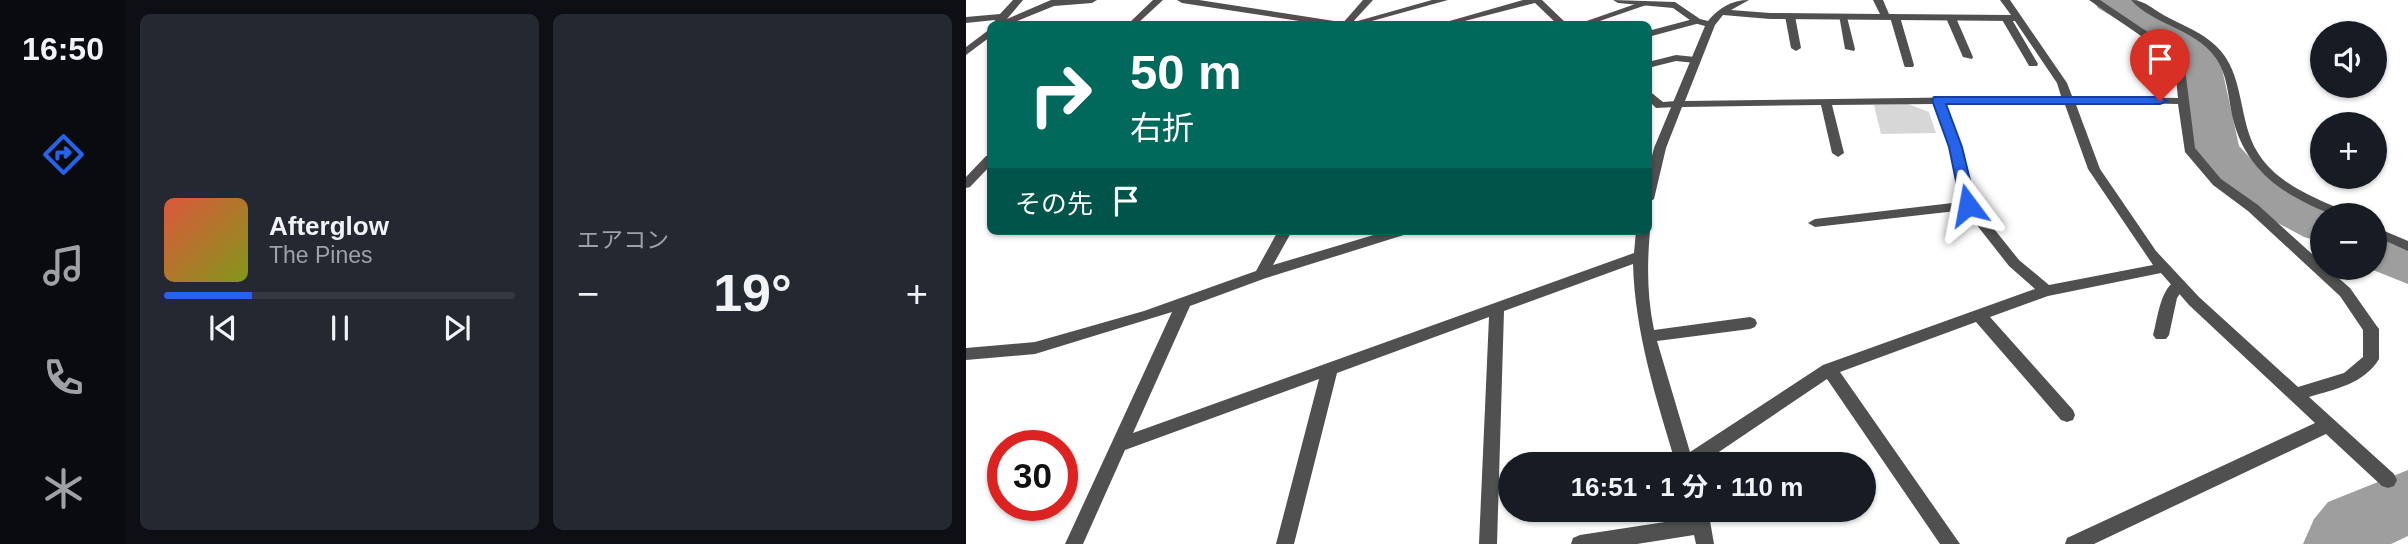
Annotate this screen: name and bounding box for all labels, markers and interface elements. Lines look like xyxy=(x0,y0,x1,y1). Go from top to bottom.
map controls xyxy=(2310,21,2387,280)
button: sound xyxy=(2310,21,2387,98)
pin xyxy=(2130,29,2190,101)
text: 16:50 xyxy=(22,31,104,67)
icon: arrive xyxy=(2141,40,2179,78)
text: 50 m xyxy=(1130,45,1242,99)
icon: right xyxy=(1015,49,1106,140)
text: 右折 xyxy=(1130,110,1194,146)
button: + xyxy=(2310,112,2387,189)
icon: directions xyxy=(39,130,88,179)
position arrow xyxy=(1931,168,2005,242)
icon: arrive xyxy=(1107,182,1145,220)
text: その先 xyxy=(1015,189,1093,219)
button: − xyxy=(2310,203,2387,280)
text: Afterglow xyxy=(269,211,389,241)
text: エアコン xyxy=(577,227,669,253)
icon: music xyxy=(39,241,88,290)
text: The Pines xyxy=(269,242,373,268)
text: 19° xyxy=(713,264,792,322)
text: − xyxy=(577,273,599,315)
text: + xyxy=(906,273,928,315)
icon: previous xyxy=(204,309,242,347)
icon: pause xyxy=(321,309,359,347)
icon: next xyxy=(438,309,476,347)
icon: phone xyxy=(39,353,88,402)
speed limit sign: 30 xyxy=(987,430,1078,521)
icon: climate xyxy=(39,464,88,513)
text: 16:51 · 1 分 · 110 m xyxy=(1571,472,1803,502)

